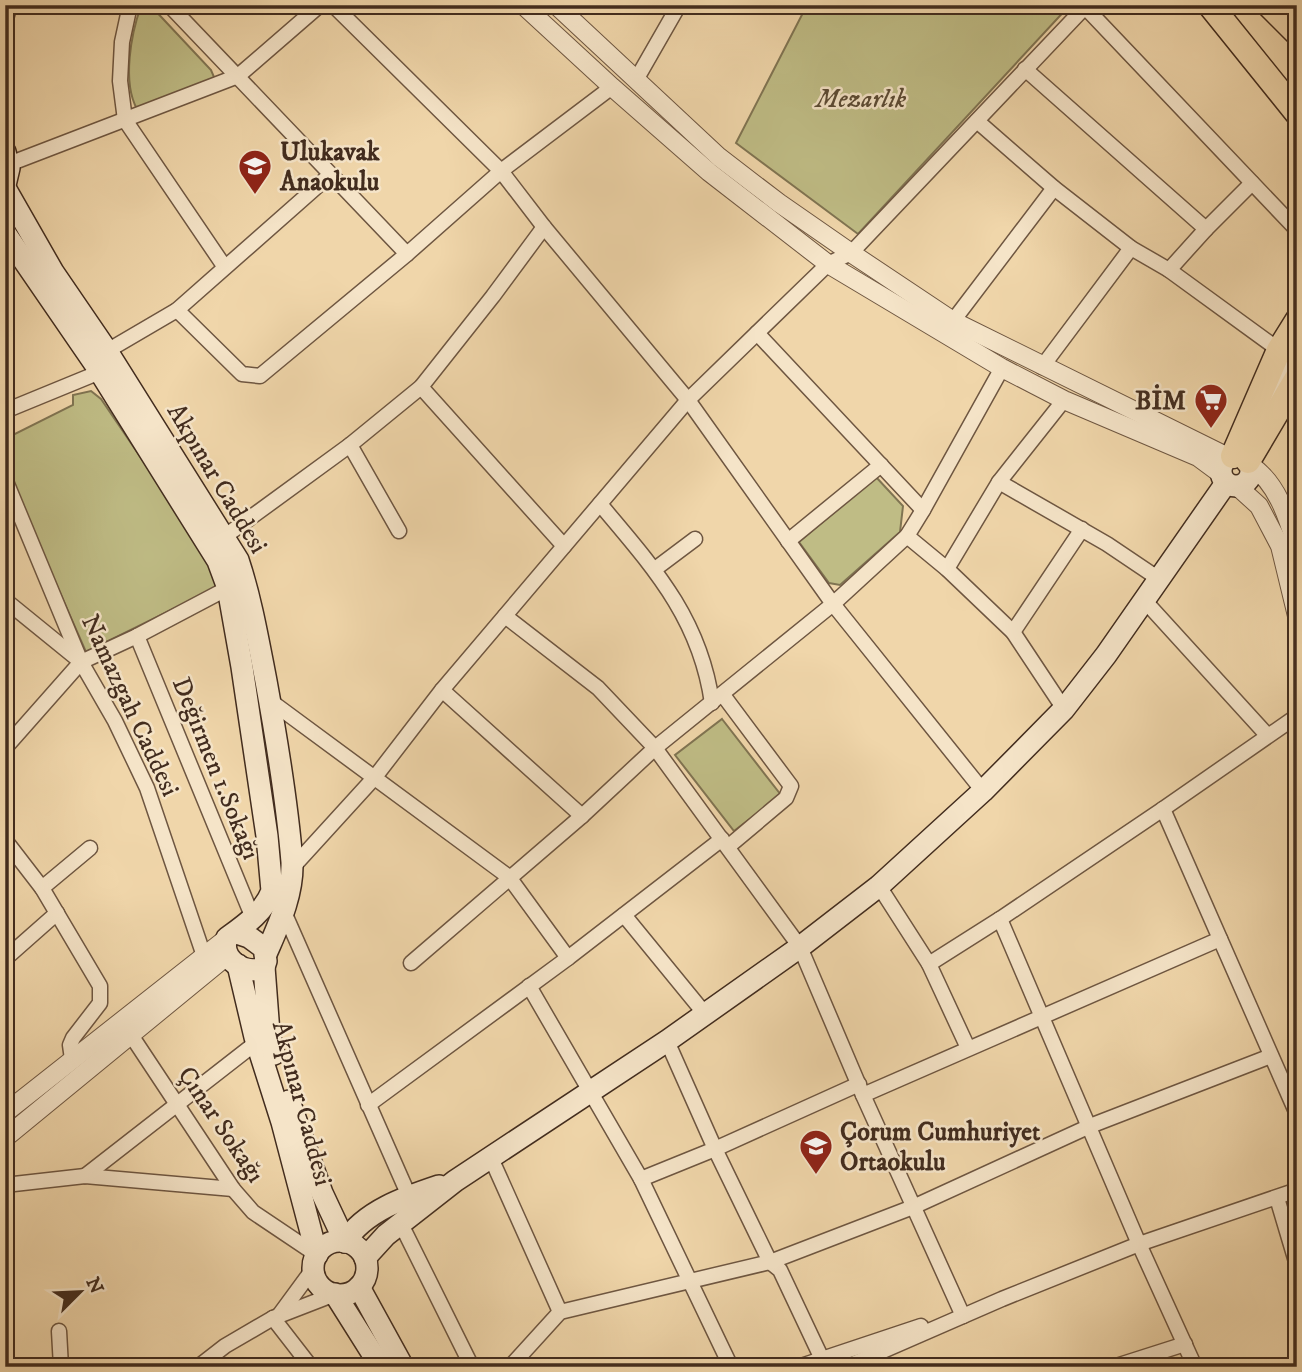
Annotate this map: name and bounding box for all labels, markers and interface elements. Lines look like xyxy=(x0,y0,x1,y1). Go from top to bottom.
park label: Mezarlık xyxy=(814,83,906,116)
place label: Ulukavak Anaokulu xyxy=(279,136,381,199)
school or university icon: Ulukavak Anaokulu xyxy=(236,147,274,196)
supermarket icon: BİM xyxy=(1192,381,1230,430)
place label: BİM xyxy=(1135,384,1186,418)
street label: Akpınar Caddesi xyxy=(159,398,274,560)
street label: Namazgah Caddesi xyxy=(73,609,186,802)
street label: Değirmen 1.Sokağı xyxy=(164,673,267,865)
street label: Akpınar Caddesi xyxy=(264,1017,339,1189)
street label: Çınar Sokağı xyxy=(170,1060,272,1189)
place label: Çorum Cumhuriyet Ortaokulu xyxy=(840,1116,1041,1179)
school or university icon: Çorum Cumhuriyet Ortaokulu xyxy=(797,1127,835,1176)
north arrow xyxy=(46,1256,116,1326)
text: N xyxy=(80,1274,108,1298)

